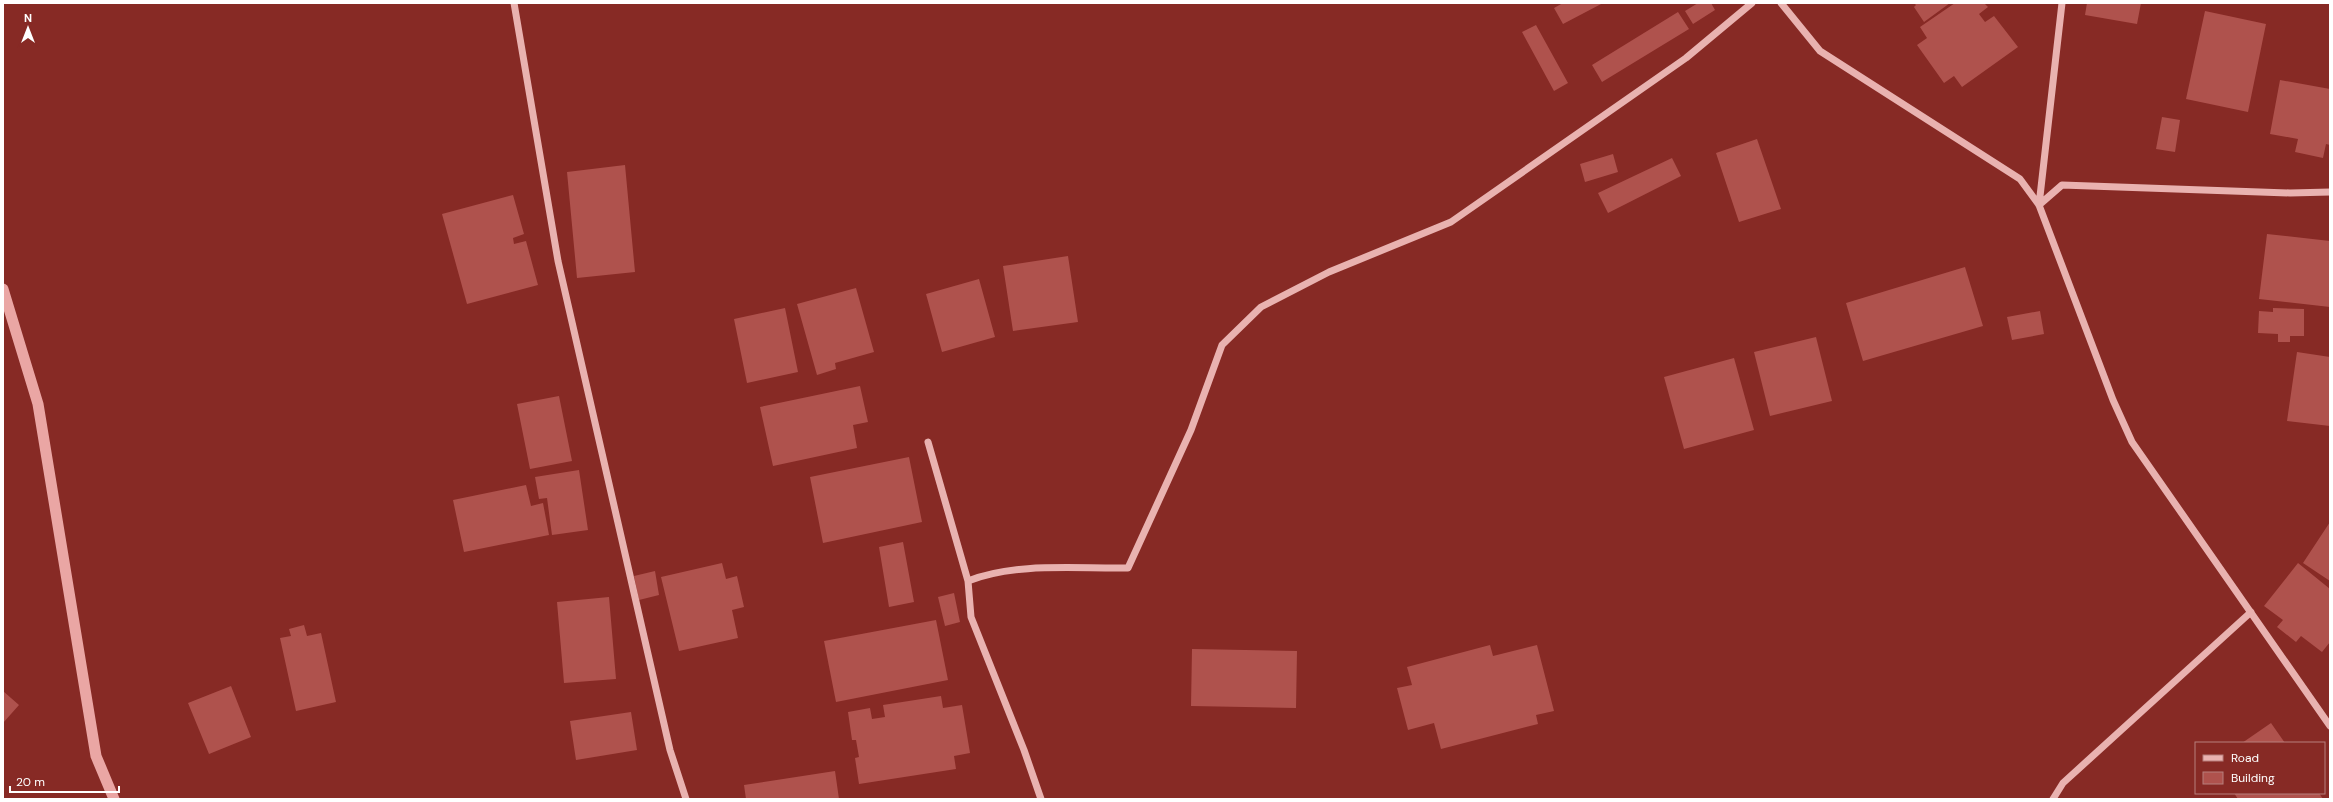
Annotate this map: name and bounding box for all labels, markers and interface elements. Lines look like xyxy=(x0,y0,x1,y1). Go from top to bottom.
north arrow xyxy=(8,8,48,48)
text: N xyxy=(24,11,32,25)
legend xyxy=(2195,742,2325,794)
text: Road xyxy=(2231,750,2259,766)
scale bar xyxy=(10,768,119,794)
text: Building xyxy=(2231,770,2275,786)
text: 20 m xyxy=(16,774,45,790)

